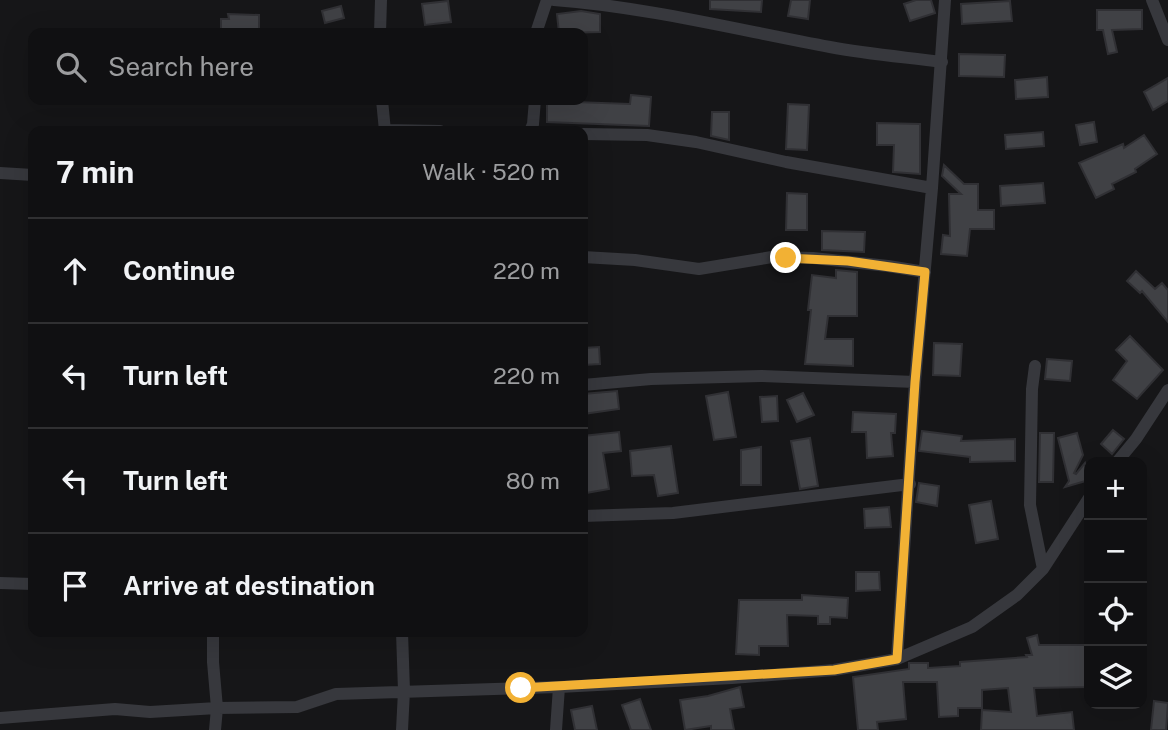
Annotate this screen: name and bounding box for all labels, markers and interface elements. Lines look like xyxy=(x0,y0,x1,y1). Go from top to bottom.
search box xyxy=(28,28,588,105)
icon: search xyxy=(52,48,90,86)
text: Search here xyxy=(108,51,254,82)
text: 7 min xyxy=(56,154,134,190)
text: Walk · 520 m xyxy=(422,158,560,185)
route end xyxy=(770,242,801,273)
icon: ahead xyxy=(56,252,94,290)
text: Continue xyxy=(123,255,235,286)
text: 220 m xyxy=(493,257,560,284)
icon: left xyxy=(56,357,94,395)
text: Turn left xyxy=(123,360,228,391)
text: 220 m xyxy=(493,362,560,389)
map controls xyxy=(1084,457,1147,709)
button: + xyxy=(1084,457,1147,520)
icon: left xyxy=(56,462,94,500)
text: Turn left xyxy=(123,465,228,496)
text: 80 m xyxy=(506,467,560,494)
button: − xyxy=(1084,520,1147,583)
icon: arrive xyxy=(56,567,94,605)
text: Arrive at destination xyxy=(123,570,375,601)
button: locate xyxy=(1084,583,1147,646)
button: layers xyxy=(1084,646,1147,709)
route start xyxy=(505,672,536,703)

